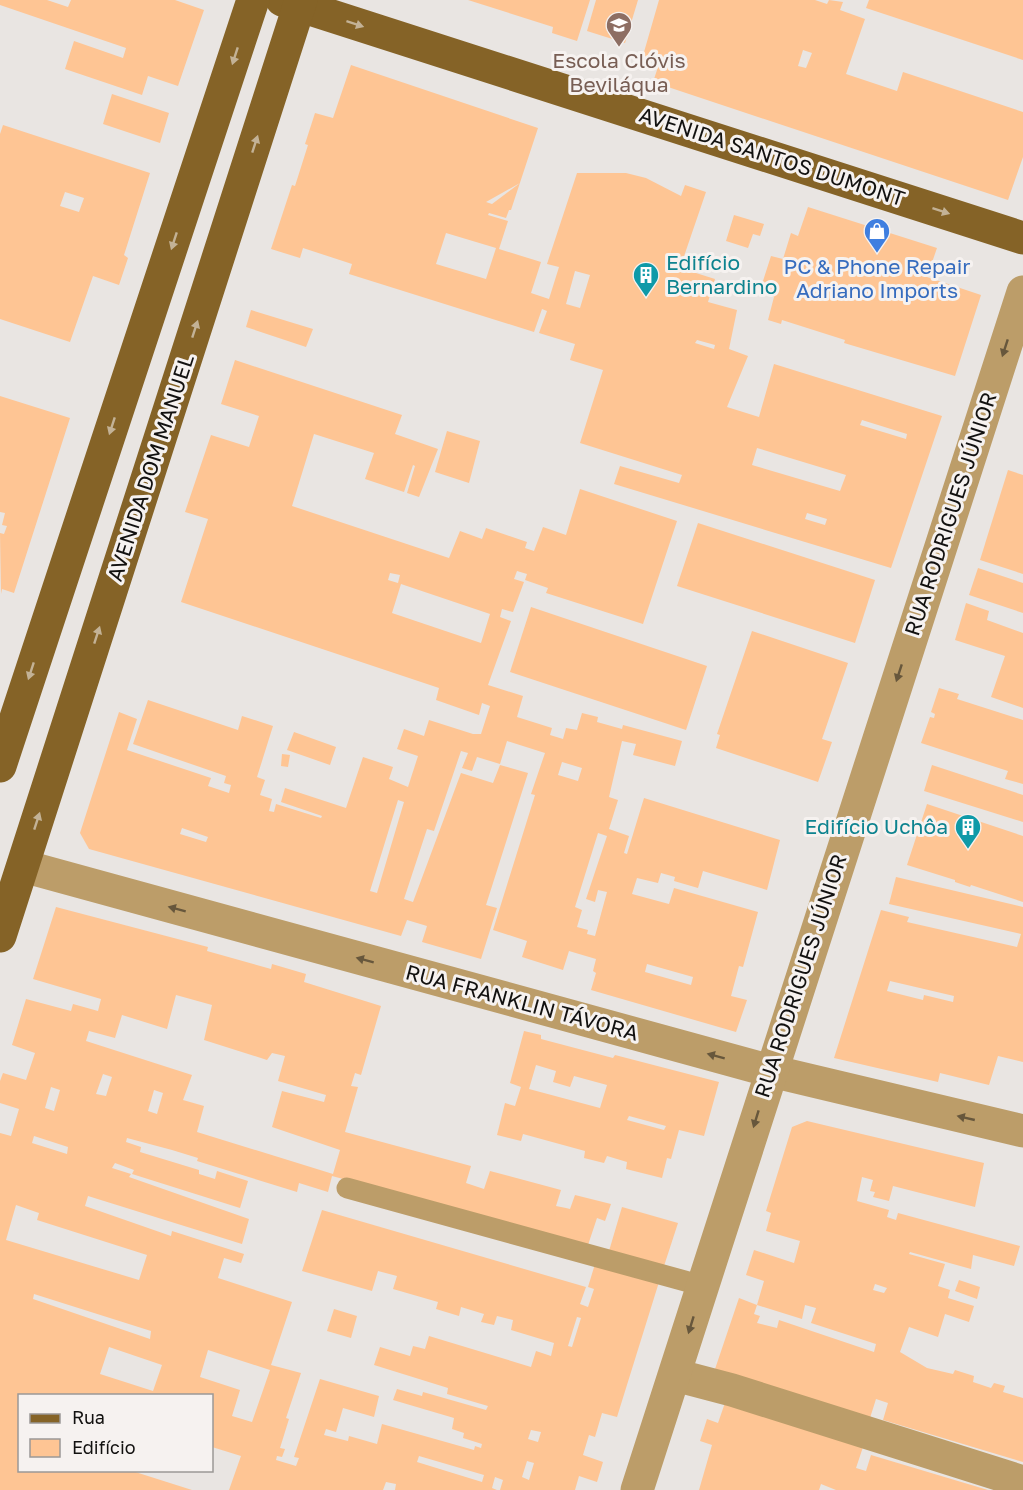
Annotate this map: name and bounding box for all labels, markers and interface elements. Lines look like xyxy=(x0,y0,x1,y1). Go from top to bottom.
school or university icon: Escola Clóvis Beviláqua xyxy=(604,10,634,48)
one-way arrow xyxy=(346,19,364,29)
one-way arrow xyxy=(230,47,239,65)
place label: Escola Clóvis Beviláqua xyxy=(552,47,686,97)
street label: AVENIDA SANTOS DUMONT xyxy=(636,101,908,211)
one-way arrow xyxy=(251,135,260,153)
one-way arrow xyxy=(932,207,950,216)
shop icon: PC & Phone Repair Adriano Imports xyxy=(862,216,892,254)
one-way arrow xyxy=(168,232,178,250)
place label: Edifício Bernardino xyxy=(666,249,777,299)
place label: PC & Phone Repair Adriano Imports xyxy=(783,253,971,303)
building icon: Edifício Bernardino xyxy=(631,260,661,298)
one-way arrow xyxy=(191,320,200,338)
one-way arrow xyxy=(1000,339,1009,357)
street label: AVENIDA DOM MANUEL xyxy=(101,351,199,584)
street label: RUA RODRIGUES JÚNIOR xyxy=(898,389,1002,639)
one-way arrow xyxy=(107,417,117,435)
one-way arrow xyxy=(93,626,102,644)
one-way arrow xyxy=(26,662,36,680)
one-way arrow xyxy=(894,664,904,682)
one-way arrow xyxy=(33,812,43,830)
building icon: Edifício Uchôa xyxy=(953,812,983,850)
place label: Edifício Uchôa xyxy=(804,813,948,839)
street label: RUA RODRIGUES JÚNIOR xyxy=(748,851,852,1101)
one-way arrow xyxy=(168,904,186,913)
one-way arrow xyxy=(356,955,374,964)
street label: RUA FRANKLIN TÁVORA xyxy=(403,958,642,1046)
one-way arrow xyxy=(706,1051,724,1060)
one-way arrow xyxy=(751,1110,760,1128)
one-way arrow xyxy=(957,1112,975,1122)
one-way arrow xyxy=(686,1316,695,1334)
legend xyxy=(18,1394,213,1472)
text: Rua xyxy=(72,1406,105,1428)
text: Edifício xyxy=(72,1436,136,1458)

